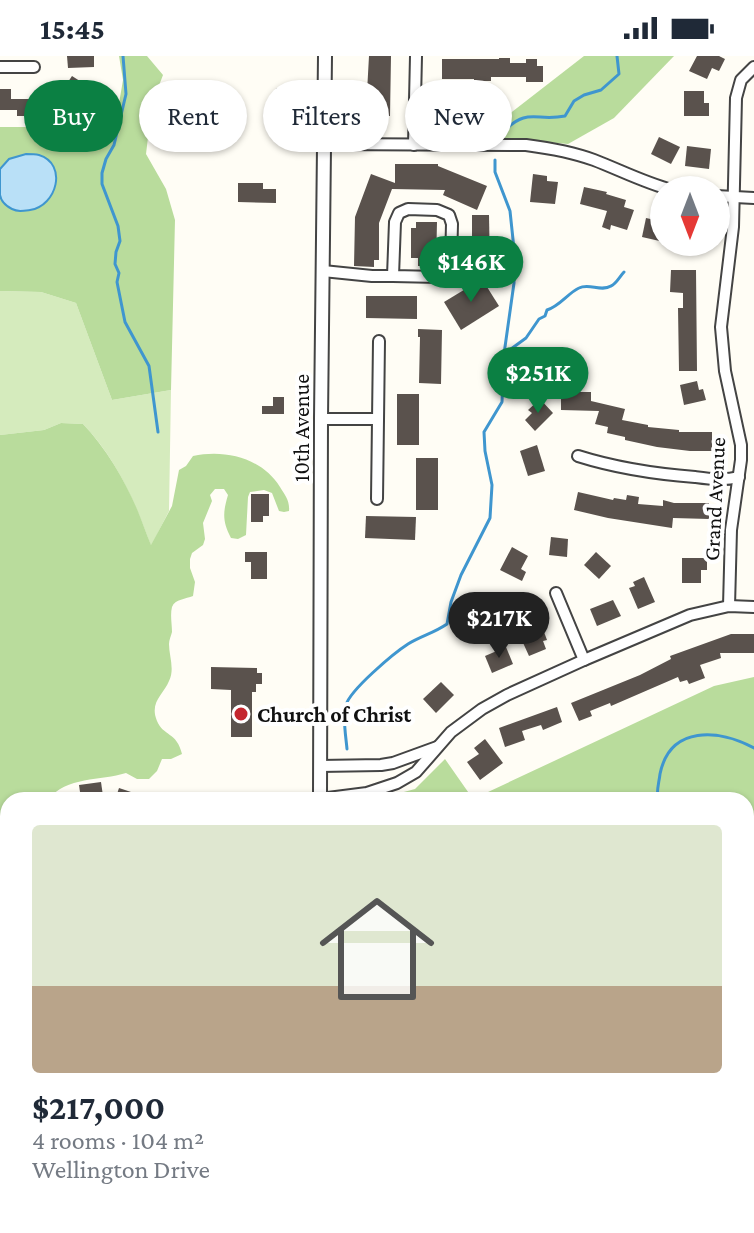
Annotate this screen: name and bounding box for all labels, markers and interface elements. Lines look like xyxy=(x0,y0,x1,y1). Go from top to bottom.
text: 15:45 xyxy=(40,12,105,45)
chip: Buy xyxy=(24,80,123,152)
chip: Rent xyxy=(139,80,247,152)
chip: Filters xyxy=(263,80,389,152)
chip: New xyxy=(405,80,512,152)
north arrow xyxy=(650,176,730,256)
map controls xyxy=(650,176,730,256)
pin: $146K xyxy=(415,236,527,304)
text: $146K xyxy=(437,247,505,276)
pin: $251K xyxy=(482,347,594,415)
text: $251K xyxy=(505,358,571,387)
street label: 10th Avenue xyxy=(289,374,314,482)
street label: Grand Avenue xyxy=(699,437,730,562)
pin: $217K xyxy=(443,592,555,660)
text: $217K xyxy=(466,603,532,632)
place label: Church of Christ xyxy=(257,702,412,727)
marker: Church of Christ xyxy=(232,705,250,723)
icon: home xyxy=(305,877,449,1021)
text: $217,000 xyxy=(32,1089,165,1126)
text: 4 rooms · 104 m² xyxy=(32,1126,204,1155)
text: Wellington Drive xyxy=(32,1155,210,1184)

